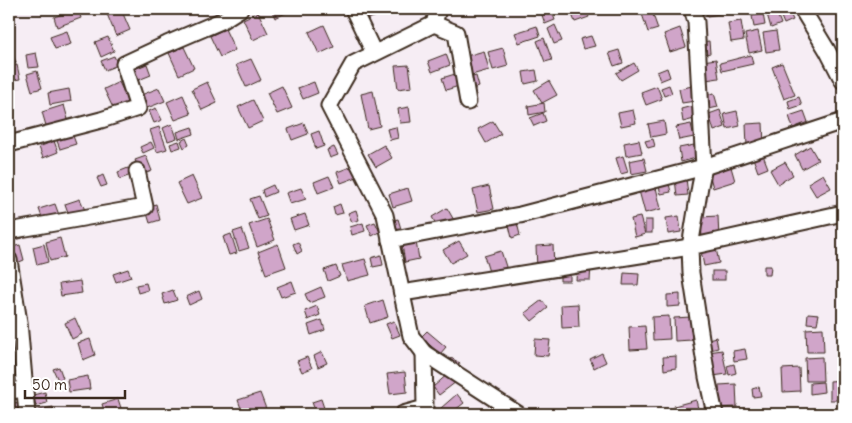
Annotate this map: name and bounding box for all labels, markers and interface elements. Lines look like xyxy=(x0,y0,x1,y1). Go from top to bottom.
scale bar xyxy=(25,368,125,400)
text: 50 m xyxy=(32,375,67,394)

